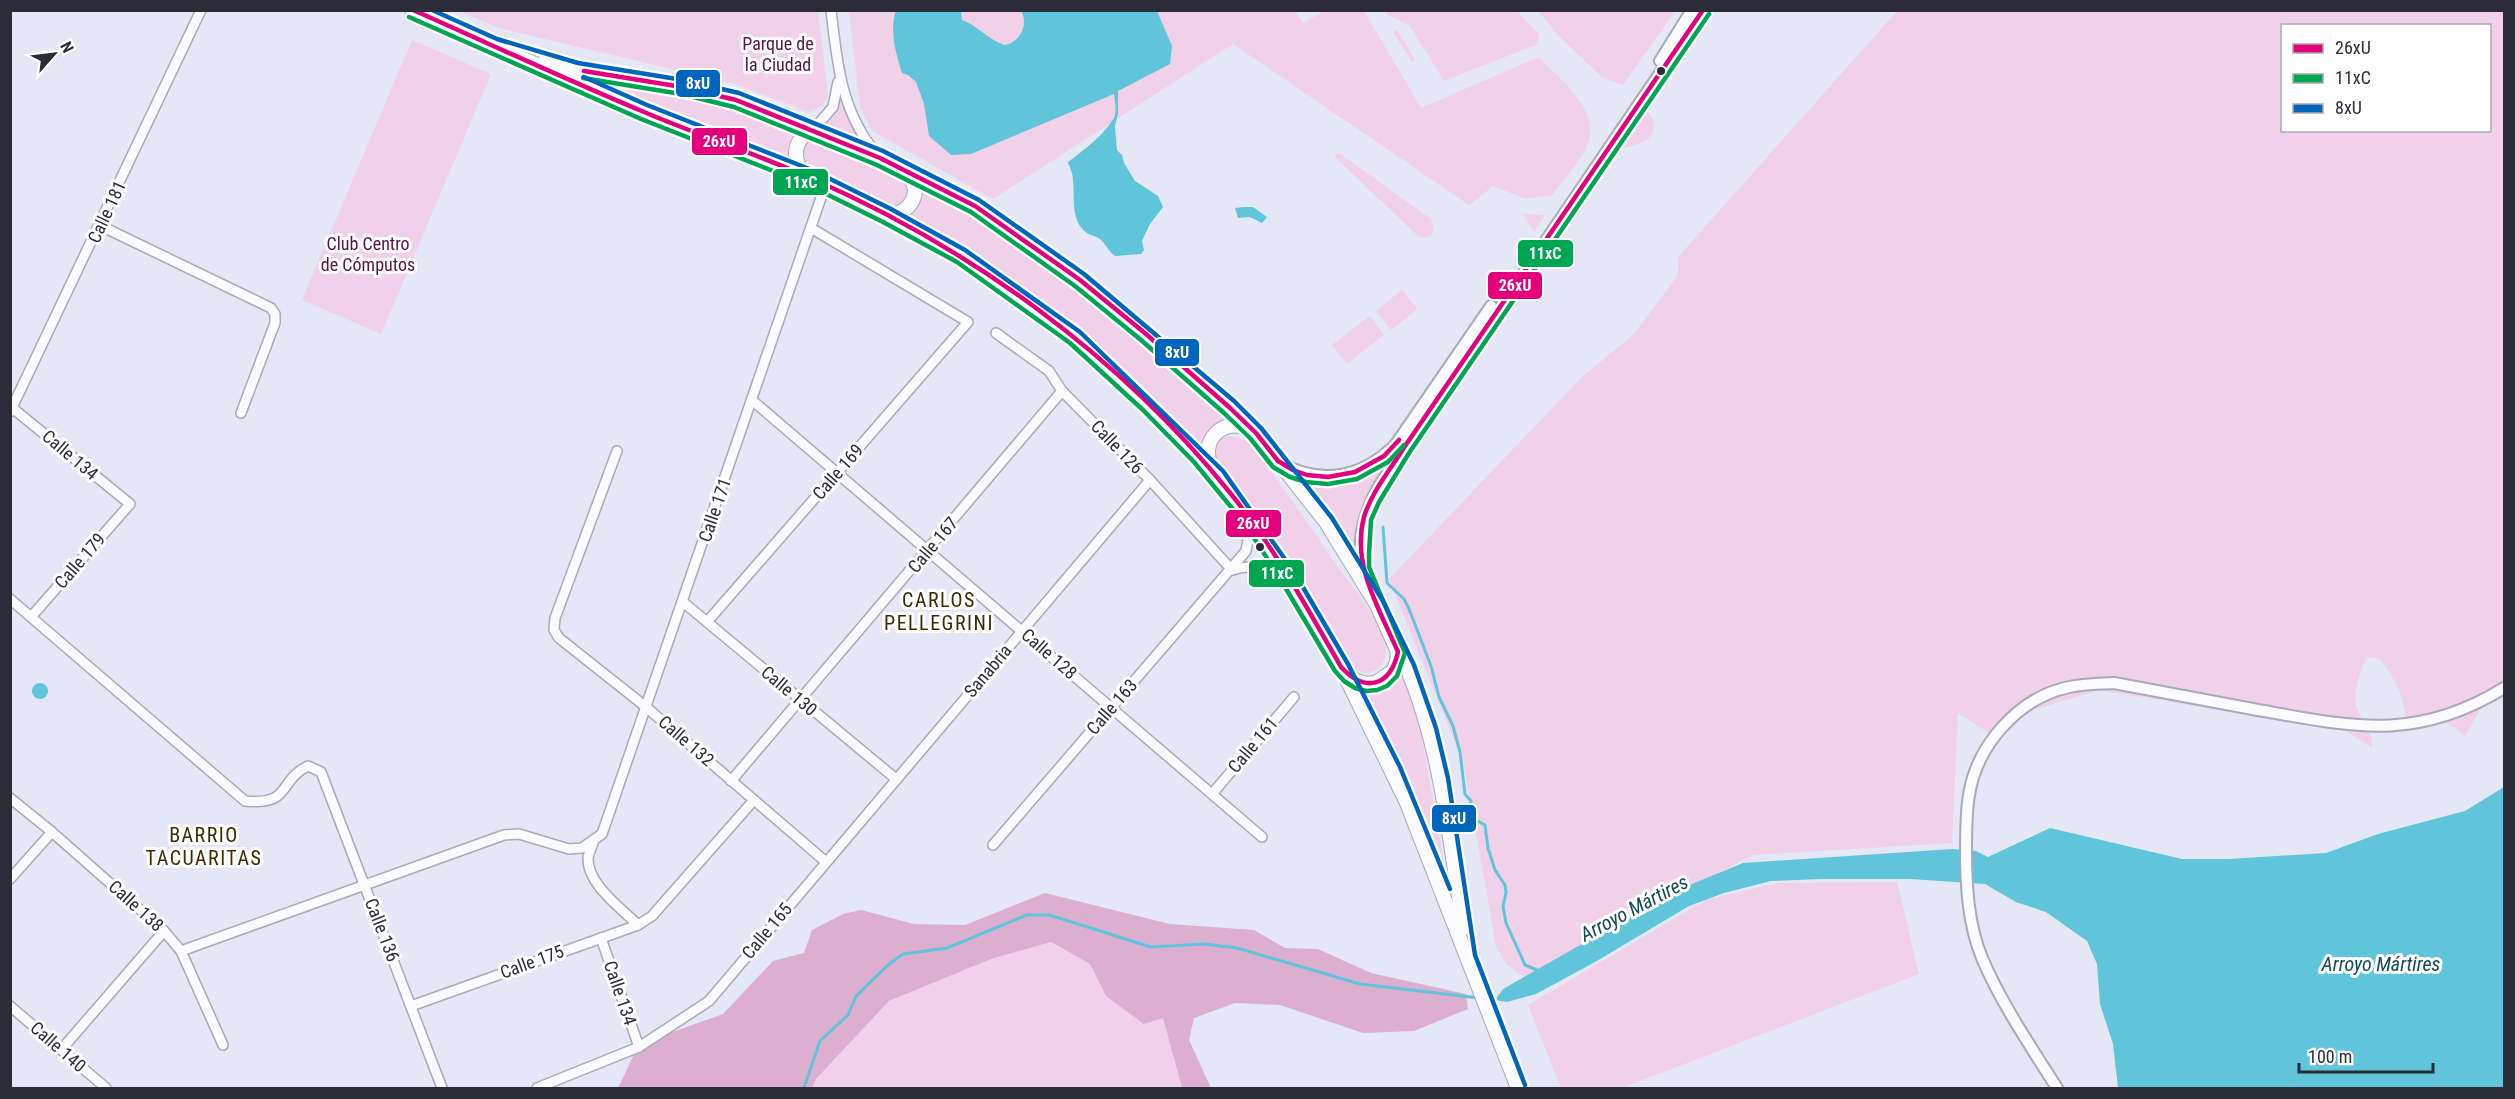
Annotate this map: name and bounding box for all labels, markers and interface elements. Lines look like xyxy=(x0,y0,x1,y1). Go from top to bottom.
north arrow xyxy=(24,24,84,84)
legend xyxy=(2281,24,2491,132)
park label: Parque de la Ciudad xyxy=(742,33,814,75)
text: 26xU xyxy=(2335,37,2371,58)
text: N xyxy=(56,38,77,56)
unlabelled marker xyxy=(1655,65,1667,77)
text: 11xC xyxy=(2335,67,2371,88)
line badge: 8xU xyxy=(675,69,721,98)
text: 8xU xyxy=(686,74,710,93)
text: 8xU xyxy=(2335,97,2362,118)
line badge: 26xU xyxy=(691,127,748,156)
text: 26xU xyxy=(703,132,735,151)
line badge: 11xC xyxy=(772,168,829,196)
text: 11xC xyxy=(785,173,817,192)
street label: Calle 181 xyxy=(83,177,130,246)
park label: Club Centro de Cómputos xyxy=(321,233,415,275)
line badge: 11xC xyxy=(1517,239,1574,268)
text: 11xC xyxy=(1529,244,1561,263)
line badge: 26xU xyxy=(1487,271,1543,300)
text: 26xU xyxy=(1499,276,1531,295)
line badge: 8xU xyxy=(1154,338,1200,367)
text: 8xU xyxy=(1165,343,1189,362)
street label: Calle 126 xyxy=(1087,416,1148,478)
street label: Calle 134 xyxy=(38,425,103,484)
street label: Calle 169 xyxy=(808,440,867,504)
street label: Calle 171 xyxy=(694,475,735,545)
line badge: 26xU xyxy=(1225,509,1282,538)
street label: Calle 167 xyxy=(903,512,962,577)
text: 26xU xyxy=(1237,514,1269,533)
street label: Calle 179 xyxy=(50,529,109,593)
unlabelled marker xyxy=(1254,541,1266,553)
line badge: 11xC xyxy=(1248,559,1305,588)
text: 11xC xyxy=(1261,564,1293,583)
district label: CARLOS PELLEGRINI xyxy=(884,588,994,635)
street label: Calle 128 xyxy=(1017,624,1081,683)
street label: Sanabria xyxy=(960,640,1016,701)
street label: Calle 130 xyxy=(757,661,821,720)
street label: Calle 163 xyxy=(1082,675,1141,739)
street label: Calle 132 xyxy=(654,711,718,770)
street label: Calle 161 xyxy=(1223,713,1282,777)
line badge: 8xU xyxy=(1431,804,1477,833)
text: 8xU xyxy=(1442,809,1466,828)
district label: BARRIO TACUARITAS xyxy=(146,823,262,870)
water label: Arroyo Mártires xyxy=(1575,869,1692,947)
street label: Calle 138 xyxy=(105,876,168,936)
street label: Calle 136 xyxy=(361,895,404,965)
street label: Calle 165 xyxy=(737,898,796,963)
street label: Calle 175 xyxy=(497,940,567,983)
water label: Arroyo Mártires xyxy=(2321,952,2441,976)
street label: Calle 134 xyxy=(600,958,641,1028)
street label: Calle 140 xyxy=(26,1017,90,1076)
scale bar xyxy=(2299,1036,2432,1074)
text: 100 m xyxy=(2308,1046,2352,1067)

